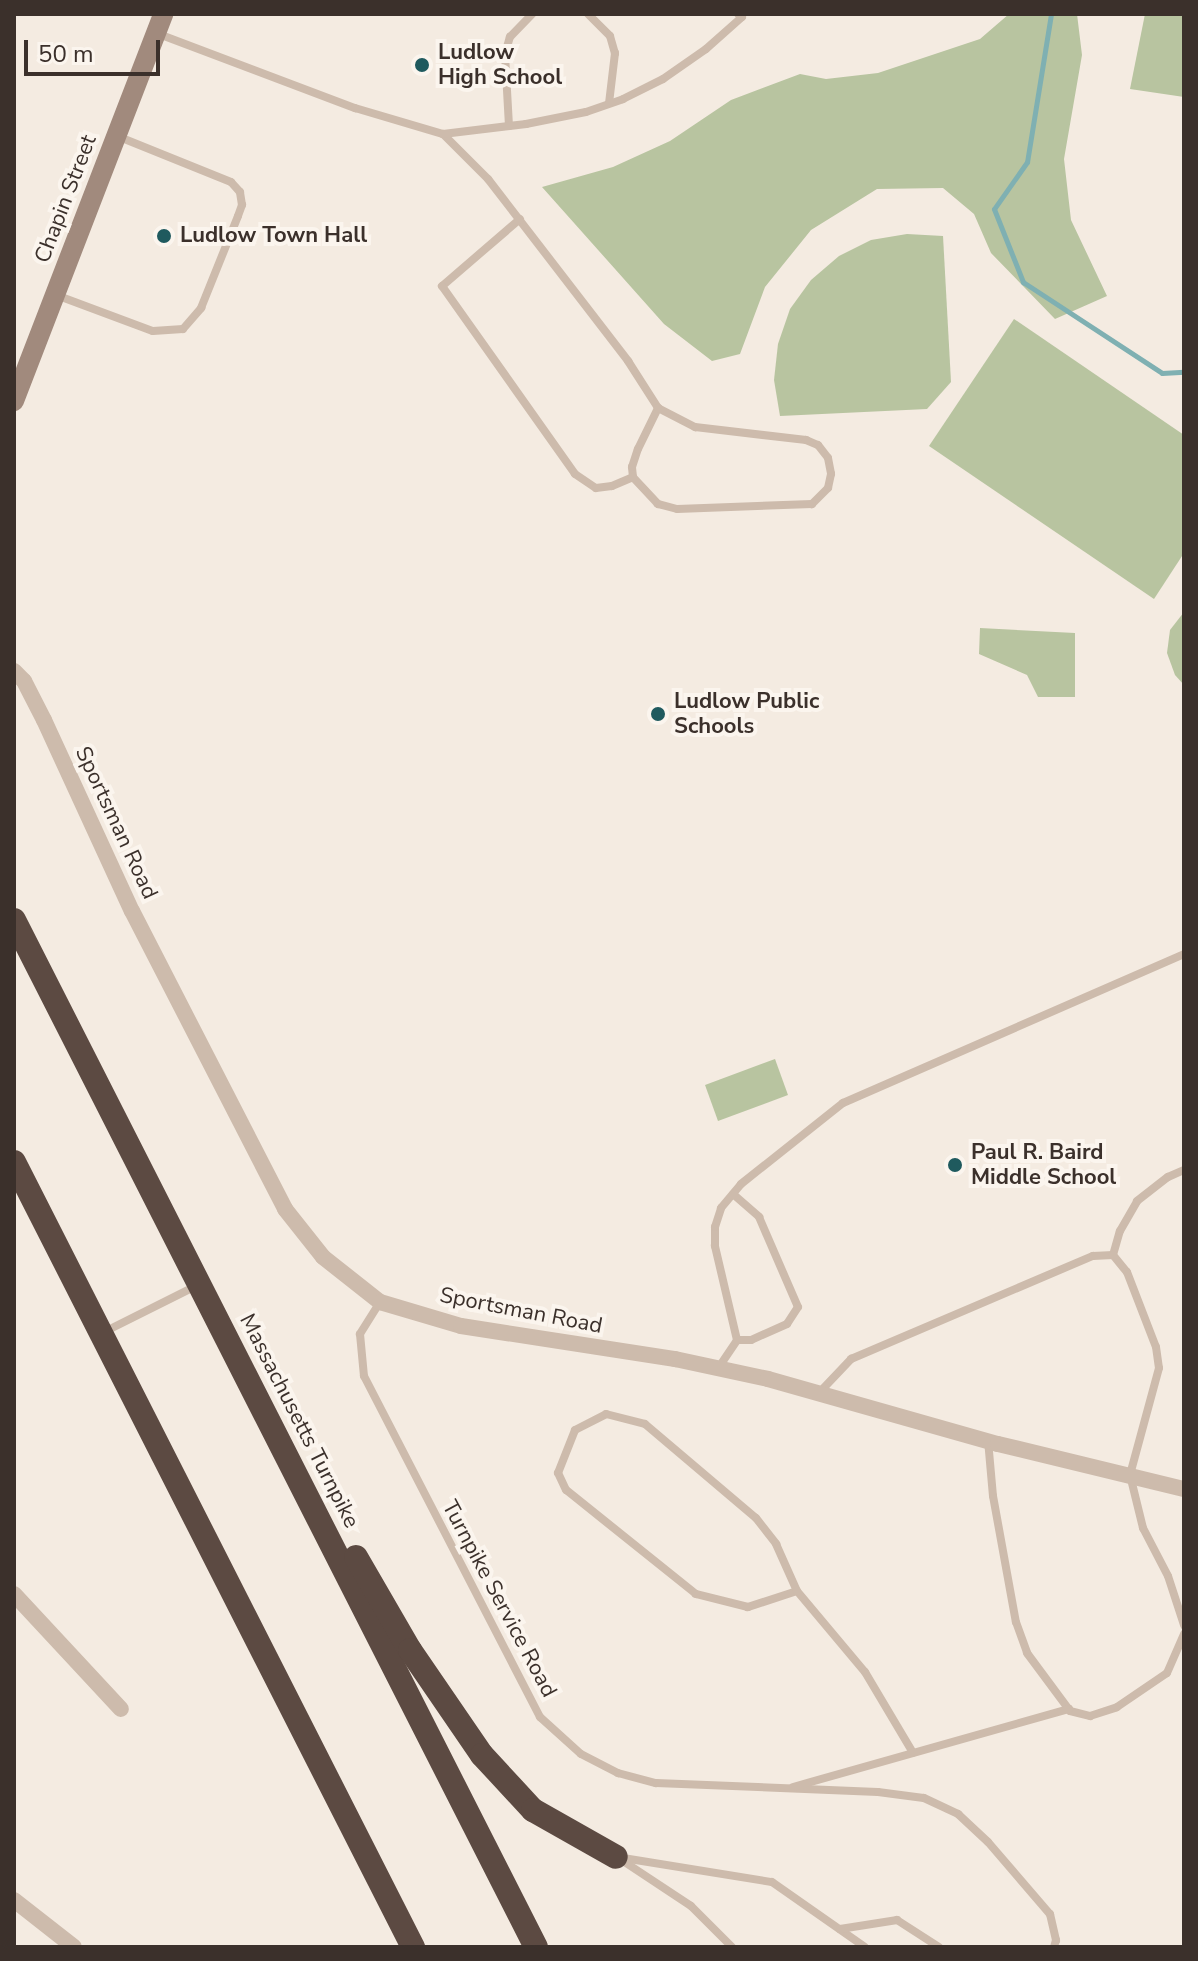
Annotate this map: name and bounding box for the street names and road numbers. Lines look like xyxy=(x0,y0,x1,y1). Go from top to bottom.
street label: Chapin Street xyxy=(29,131,103,267)
street label: Sportsman Road xyxy=(69,743,163,903)
street label: Sportsman Road xyxy=(437,1282,605,1340)
street label: Massachusetts Turnpike xyxy=(234,1310,364,1532)
street label: Turnpike Service Road xyxy=(436,1496,562,1702)

